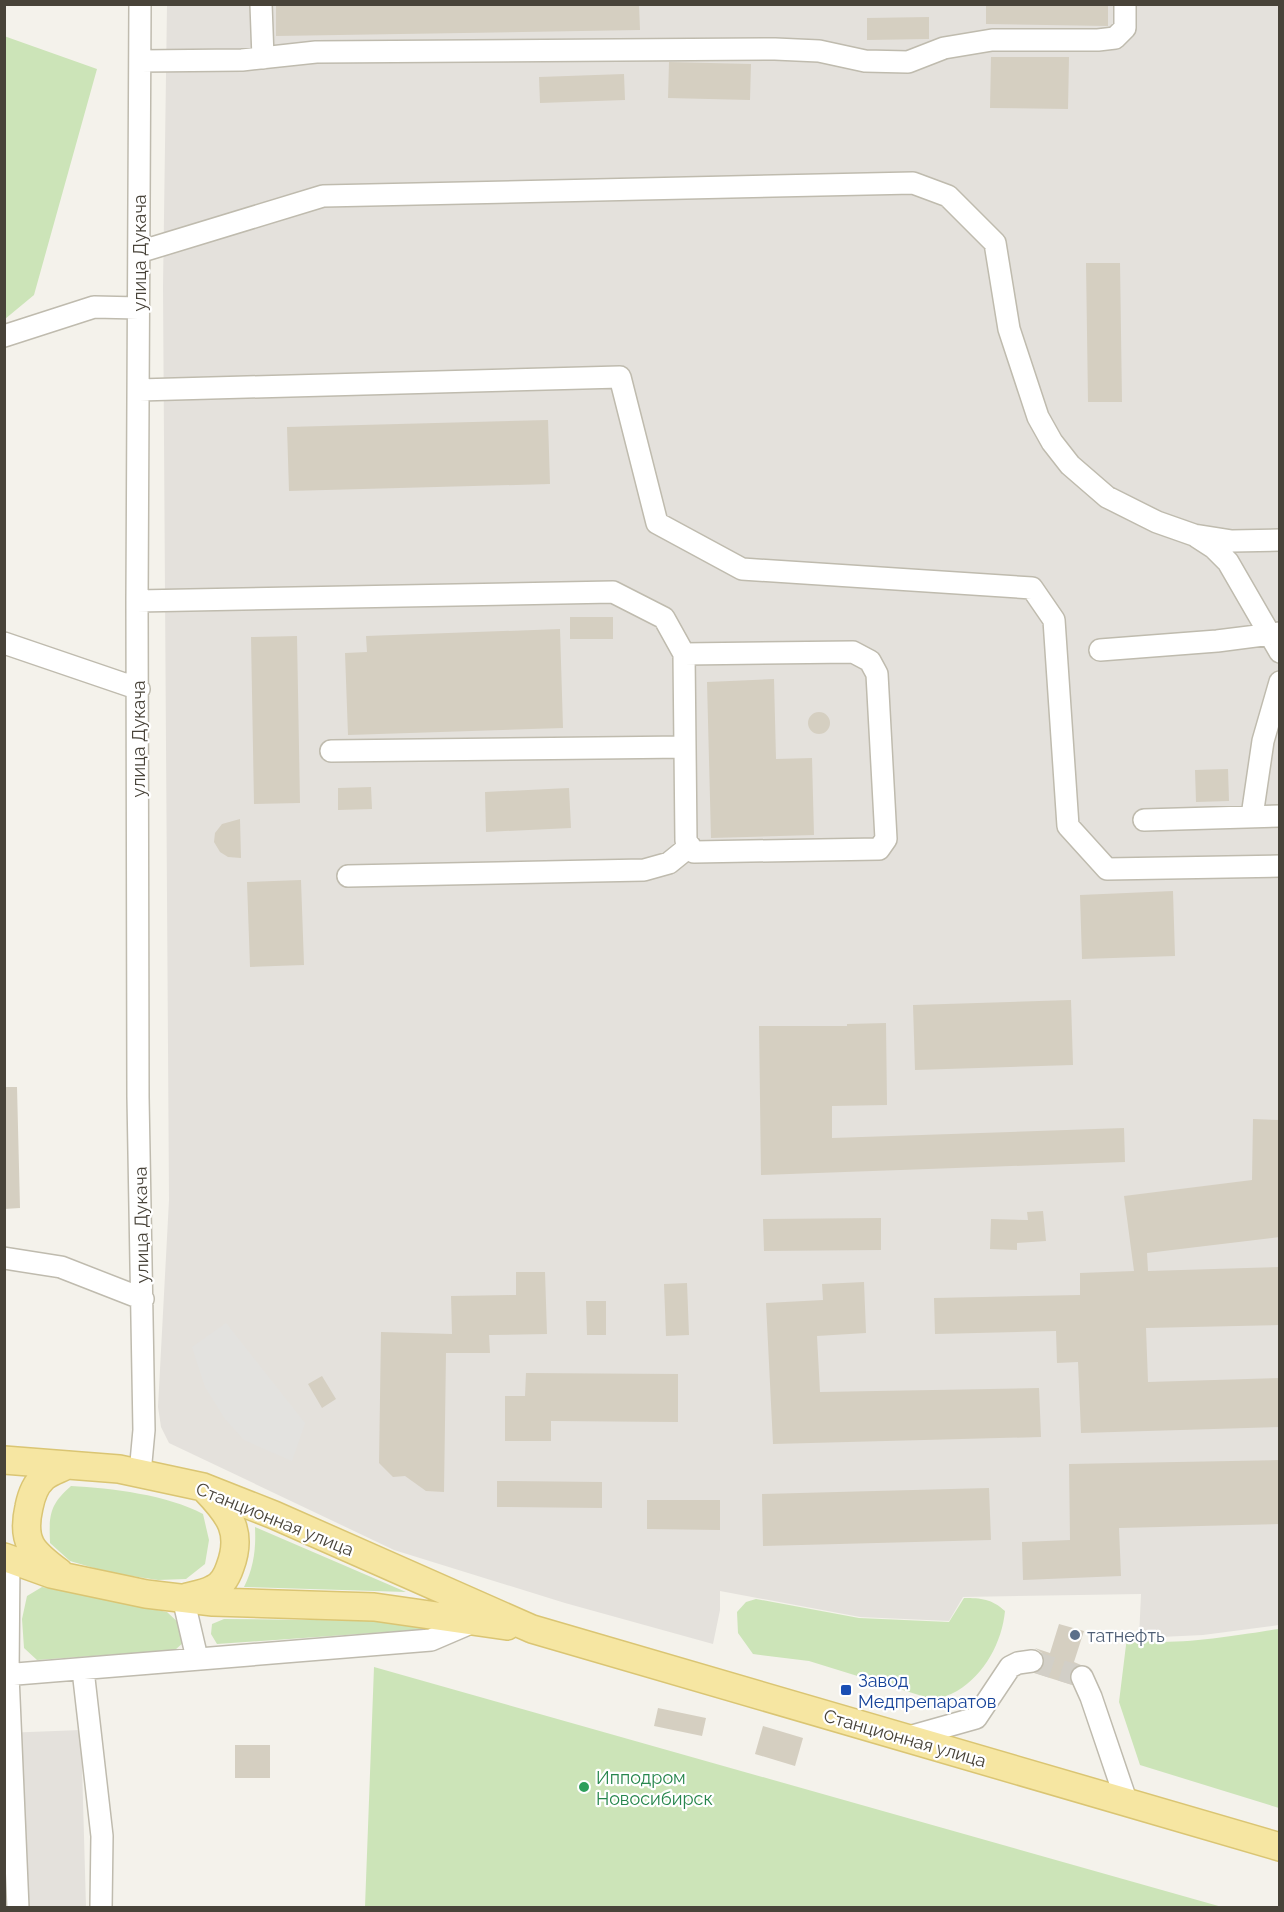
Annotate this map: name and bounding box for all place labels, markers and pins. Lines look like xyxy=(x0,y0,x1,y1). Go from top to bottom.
place label: татнефть xyxy=(1087,1625,1165,1646)
marker: татнефть xyxy=(1068,1628,1082,1642)
place label: Завод Медпрепаратов xyxy=(858,1670,996,1712)
marker: Завод Медпрепаратов xyxy=(839,1683,853,1697)
place label: Ипподром Новосибирск xyxy=(596,1767,713,1809)
marker: Ипподром Новосибирск xyxy=(577,1780,591,1794)

